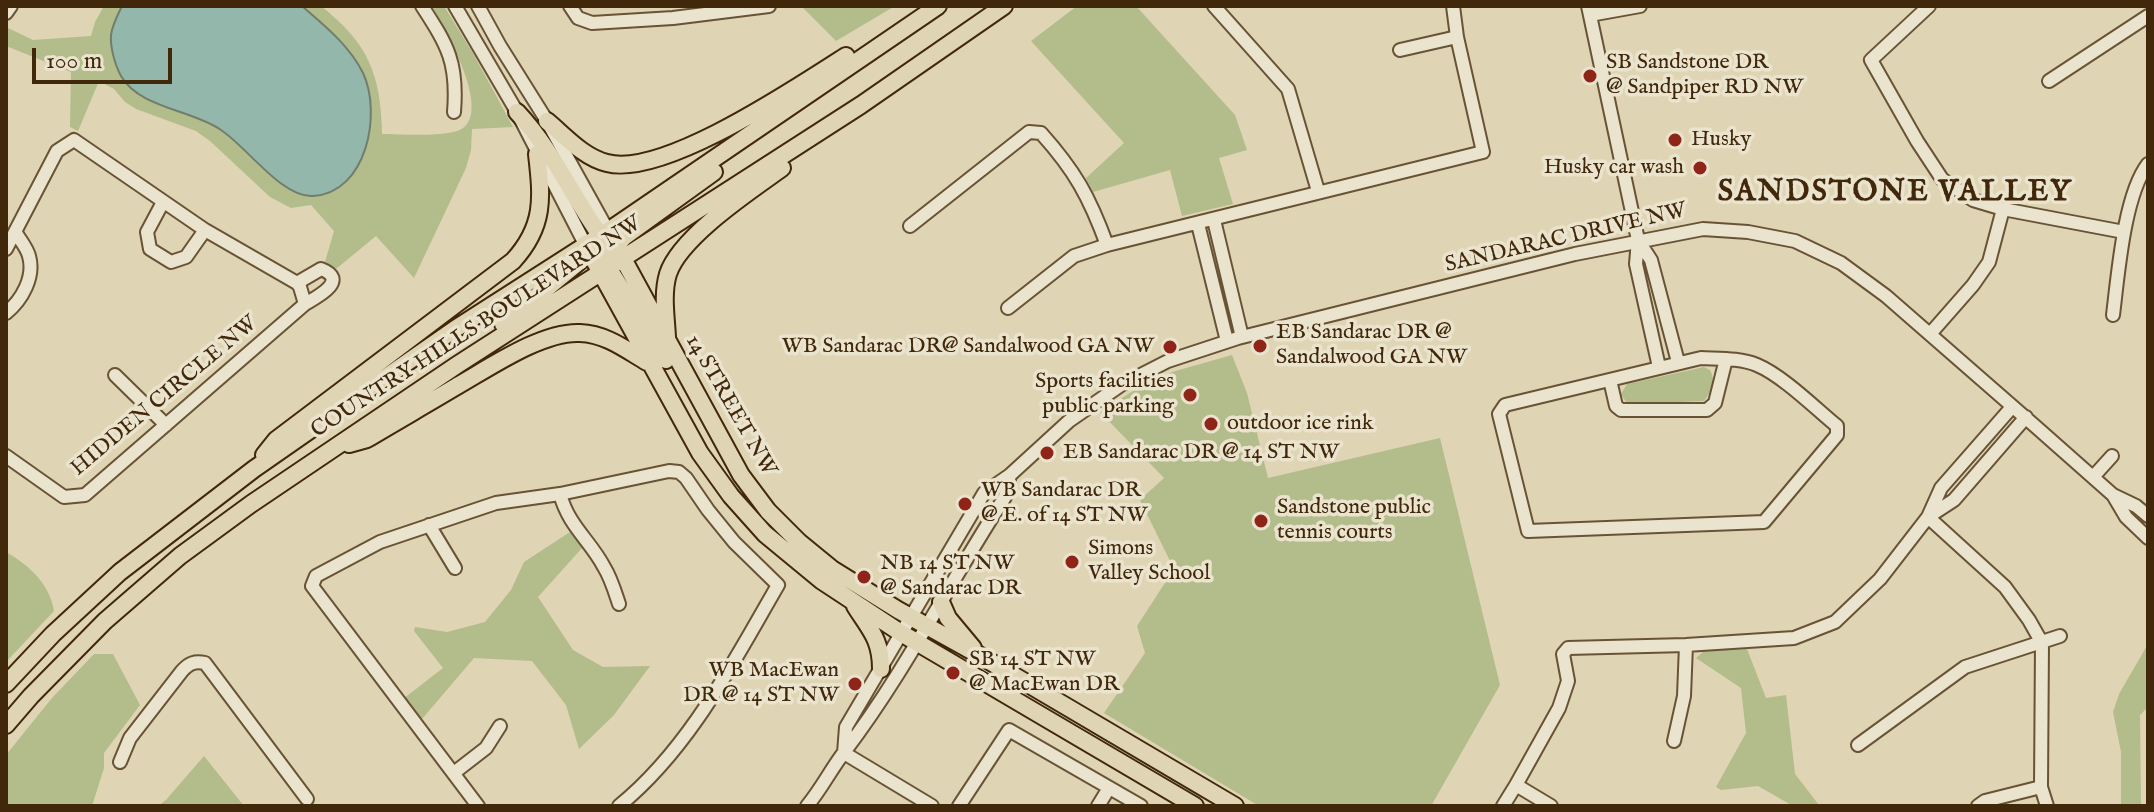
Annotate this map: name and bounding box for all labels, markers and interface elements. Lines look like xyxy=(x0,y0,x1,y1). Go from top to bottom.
scale bar xyxy=(36,32,176,82)
text: 100 m xyxy=(46,46,102,77)
place label: SB Sandstone DR @ Sandpiper RD NW xyxy=(1606,50,1803,102)
marker: SB Sandstone DR @ Sandpiper RD NW xyxy=(1581,67,1599,85)
place label: Husky xyxy=(1691,127,1751,153)
marker: Husky xyxy=(1666,131,1684,149)
place label: Husky car wash xyxy=(1544,155,1684,181)
marker: Husky car wash xyxy=(1691,159,1709,177)
district label: SANDSTONE VALLEY xyxy=(1718,176,2072,212)
street label: SANDARAC DRIVE NW xyxy=(1443,198,1689,280)
street label: COUNTRY HILLS BOULEVARD NW xyxy=(307,211,647,445)
street label: HIDDEN CIRCLE NW xyxy=(66,311,264,483)
place label: EB Sandarac DR @ Sandalwood GA NW xyxy=(1276,320,1467,372)
street label: 14 STREET NW xyxy=(679,331,781,481)
place label: WB Sandarac DR@ Sandalwood GA NW xyxy=(782,334,1154,360)
marker: EB Sandarac DR @ Sandalwood GA NW xyxy=(1251,337,1269,355)
marker: WB Sandarac DR@ Sandalwood GA NW xyxy=(1161,338,1179,356)
place label: Sports facilities public parking xyxy=(1035,369,1174,420)
marker: Sports facilities public parking xyxy=(1181,386,1199,404)
place label: outdoor ice rink xyxy=(1227,411,1374,437)
marker: outdoor ice rink xyxy=(1202,415,1220,433)
place label: EB Sandarac DR @ 14 ST NW xyxy=(1063,440,1339,466)
marker: EB Sandarac DR @ 14 ST NW xyxy=(1038,444,1056,462)
place label: WB Sandarac DR @ E. of 14 ST NW xyxy=(981,478,1148,530)
marker: WB Sandarac DR @ E. of 14 ST NW xyxy=(956,495,974,513)
place label: Sandstone public tennis courts xyxy=(1277,495,1431,546)
marker: Sandstone public tennis courts xyxy=(1252,512,1270,530)
place label: Simons Valley School xyxy=(1088,536,1210,588)
place label: NB 14 ST NW @ Sandarac DR xyxy=(880,551,1021,602)
marker: Simons Valley School xyxy=(1063,553,1081,571)
marker: NB 14 ST NW @ Sandarac DR xyxy=(855,568,873,586)
place label: SB 14 ST NW @ MacEwan DR xyxy=(969,647,1119,698)
place label: WB MacEwan DR @ 14 ST NW xyxy=(683,658,839,710)
marker: SB 14 ST NW @ MacEwan DR xyxy=(944,664,962,682)
marker: WB MacEwan DR @ 14 ST NW xyxy=(846,675,864,693)

